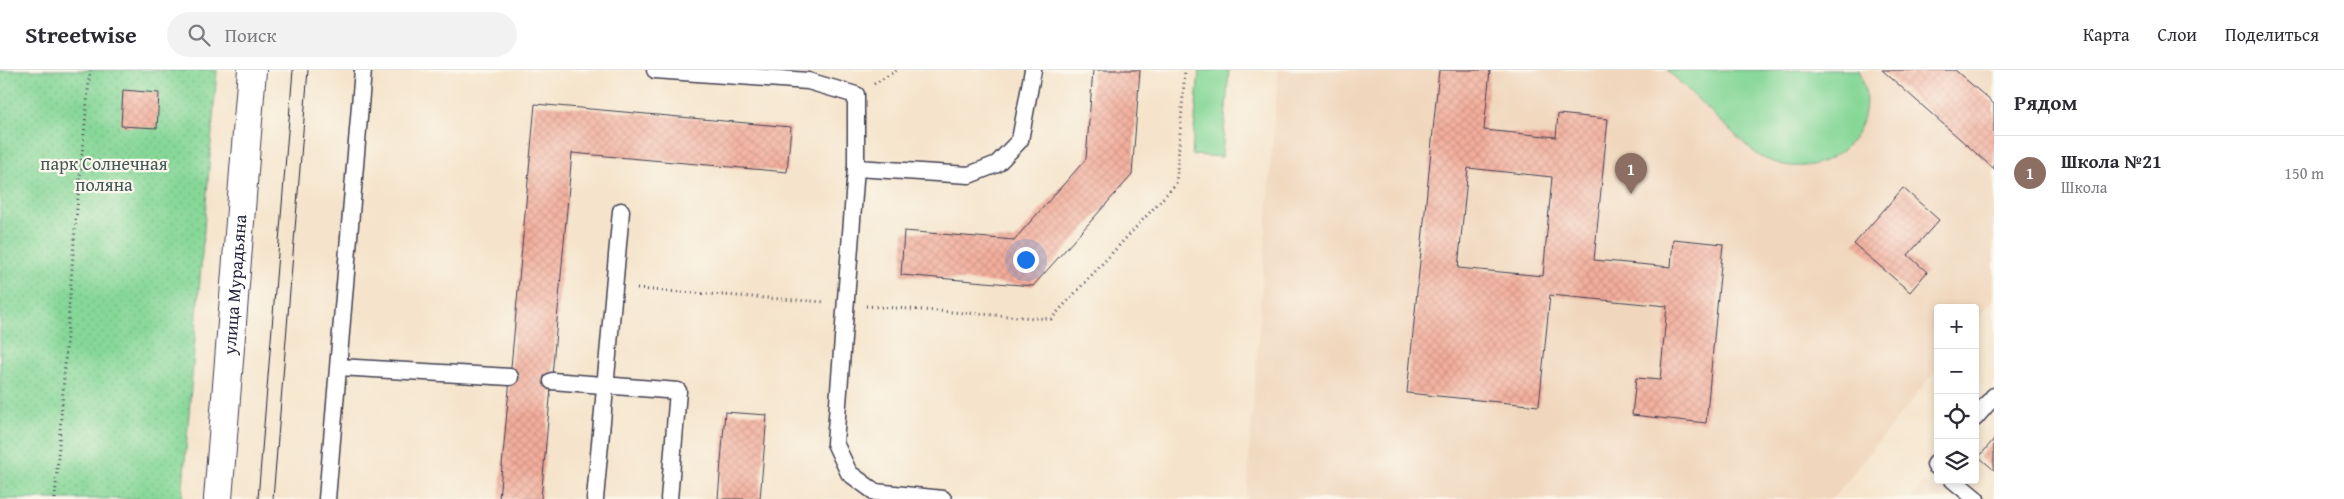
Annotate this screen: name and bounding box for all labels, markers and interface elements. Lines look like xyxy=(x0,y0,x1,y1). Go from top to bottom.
search box xyxy=(167,12,517,57)
text: Streetwise xyxy=(25,17,137,52)
icon: search xyxy=(185,21,213,49)
text: Поиск xyxy=(225,21,276,49)
text: Карта xyxy=(2083,21,2130,48)
text: Слои xyxy=(2158,21,2197,48)
text: Поделиться xyxy=(2225,21,2319,48)
text: Рядом xyxy=(2014,87,2077,118)
text: Школа №21 xyxy=(2061,147,2162,175)
park label: парк Солнечная поляна xyxy=(40,150,168,198)
pin: 1 xyxy=(1615,153,1647,194)
text: 1 xyxy=(2026,161,2034,185)
text: 150 m xyxy=(2284,161,2324,185)
text: Школа xyxy=(2061,175,2107,199)
street label: улица Мурадьяна xyxy=(215,213,254,357)
your location xyxy=(1013,247,1039,273)
map controls xyxy=(1934,304,1979,484)
button: + xyxy=(1934,304,1979,349)
button: − xyxy=(1934,349,1979,394)
button: locate xyxy=(1934,394,1979,439)
button: layers xyxy=(1934,439,1979,484)

